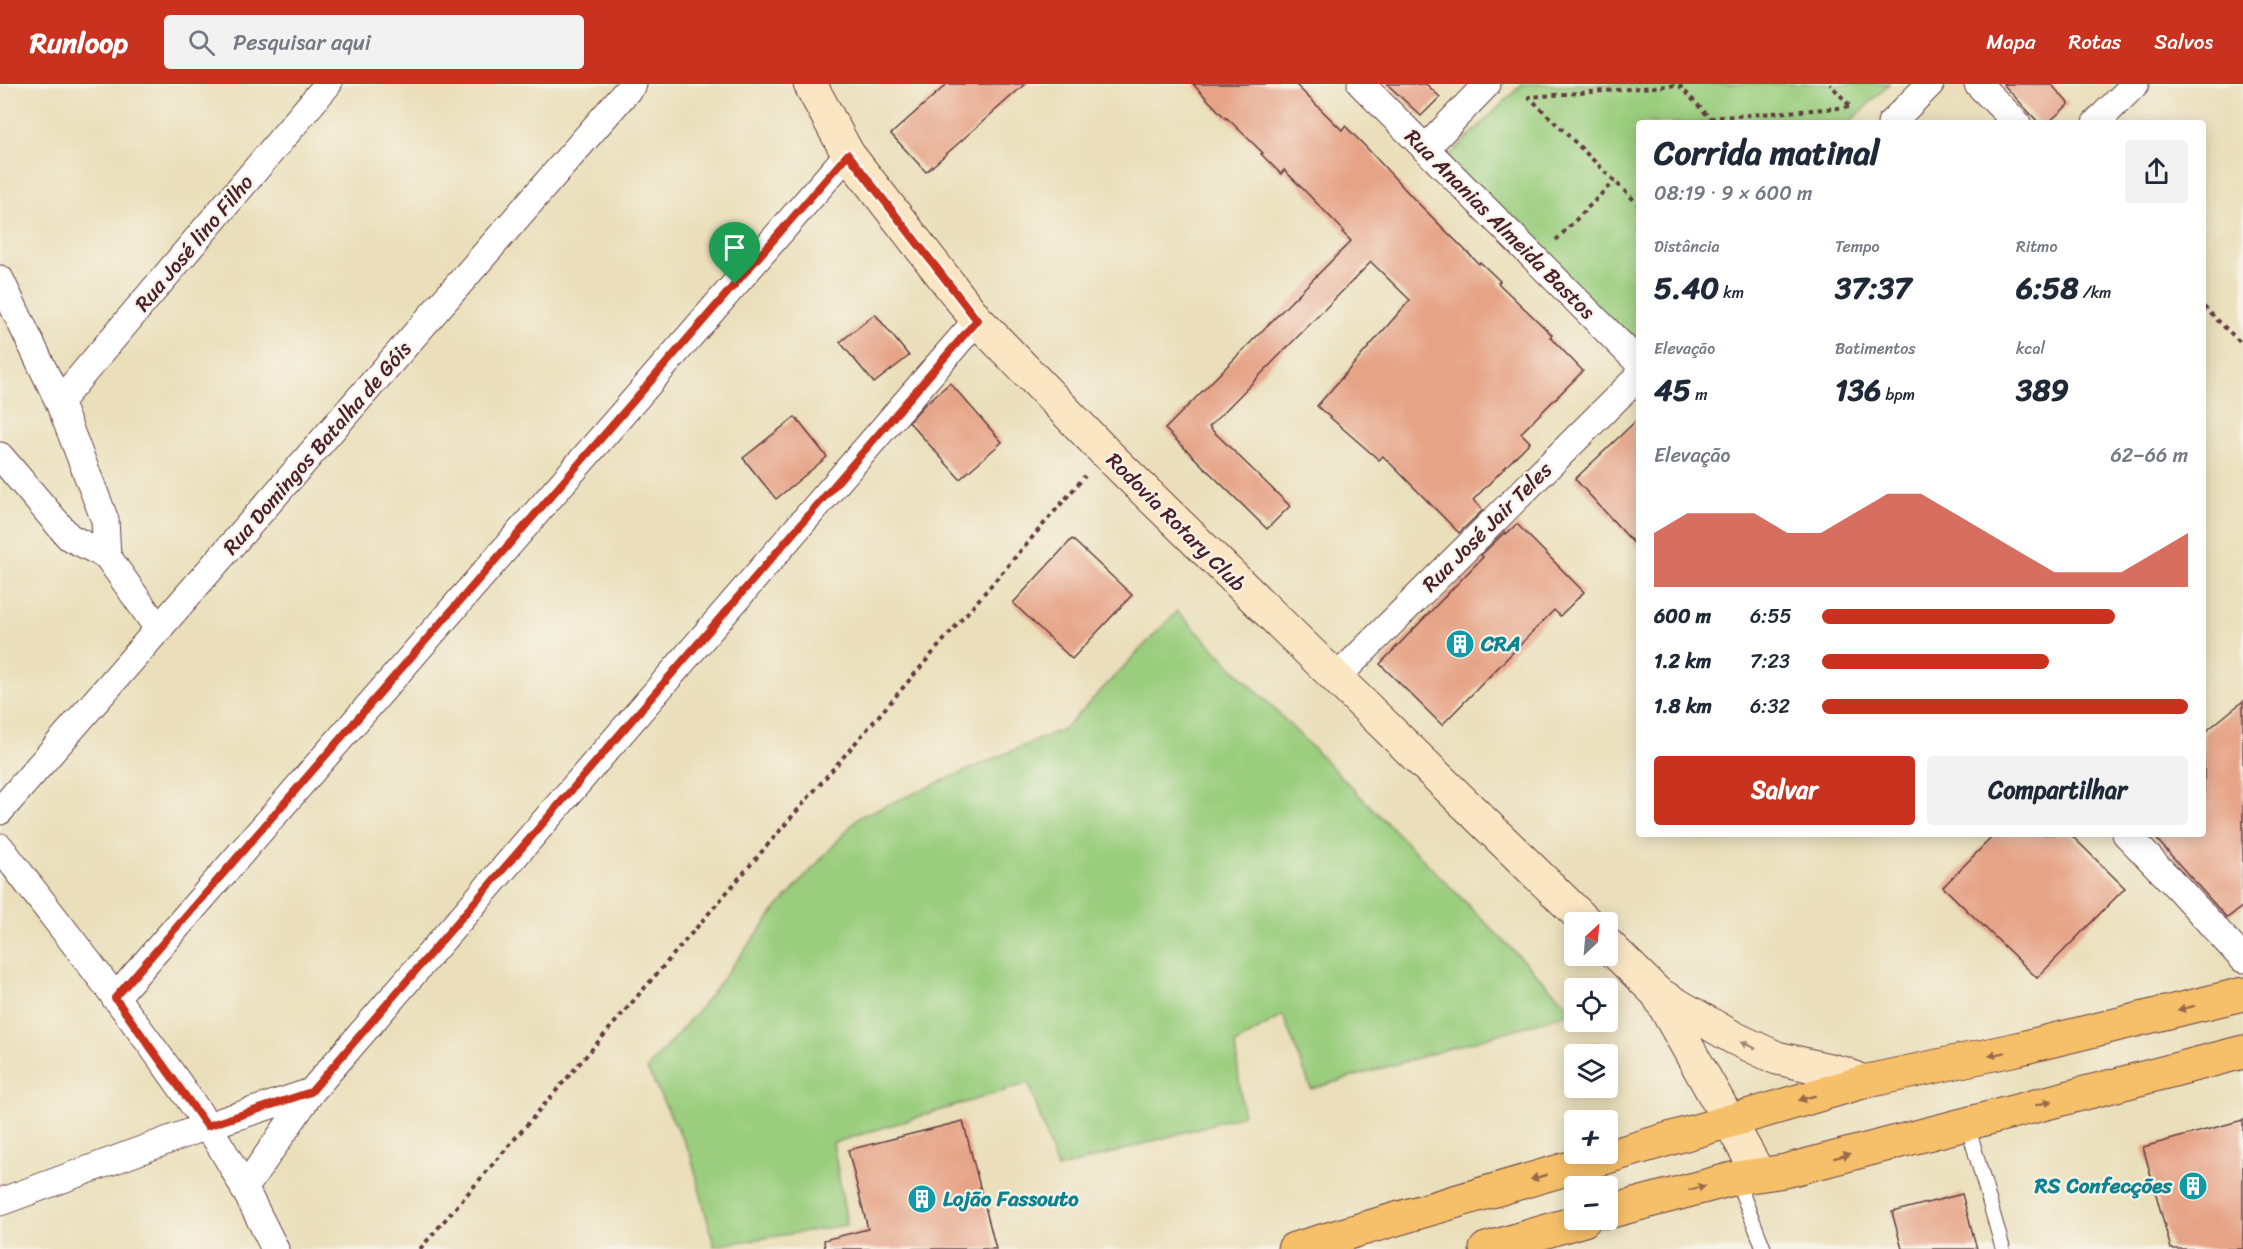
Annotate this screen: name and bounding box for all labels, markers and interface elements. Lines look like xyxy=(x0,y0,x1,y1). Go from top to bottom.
search box xyxy=(164,15,584,69)
text: Runloop xyxy=(30,18,128,67)
text: Pesquisar aqui xyxy=(233,23,371,62)
text: Mapa xyxy=(1986,23,2035,61)
text: Rotas xyxy=(2068,23,2121,61)
text: Salvos xyxy=(2154,23,2213,61)
icon: search xyxy=(185,26,218,59)
street label: Rua Ananias Almeida Bastos xyxy=(1395,119,1605,329)
text: Corrida matinal xyxy=(1654,124,1879,182)
button: share xyxy=(2125,140,2188,203)
street label: Rua José lino Filho xyxy=(125,165,264,320)
text: 08:19 · 9 × 600 m xyxy=(1654,176,1812,211)
pin xyxy=(709,222,760,284)
icon: arrive xyxy=(718,231,751,264)
text: Distância xyxy=(1654,232,1720,261)
text: Tempo xyxy=(1835,232,1880,261)
text: Ritmo xyxy=(2016,232,2058,261)
text: 5.40 xyxy=(1654,261,1719,315)
text: 37:37 xyxy=(1835,261,1911,315)
text: 6:58 xyxy=(2016,261,2079,315)
text: km xyxy=(1719,278,1744,307)
text: /km xyxy=(2079,278,2111,307)
street label: Rua Domingos Batalha de Góis xyxy=(213,332,421,564)
text: Elevação xyxy=(1654,334,1715,363)
text: Batimentos xyxy=(1835,334,1916,363)
text: kcal xyxy=(2016,334,2045,363)
text: 45 xyxy=(1654,363,1691,417)
text: 136 xyxy=(1835,363,1881,417)
text: 389 xyxy=(2016,363,2069,417)
text: m xyxy=(1691,380,1708,409)
text: bpm xyxy=(1881,380,1915,409)
text: Elevação xyxy=(1654,438,1730,473)
text: 62–66 m xyxy=(2110,438,2188,473)
street label: Rodovia Rotary Club xyxy=(1097,443,1256,602)
street label: Rua José Jair Teles xyxy=(1412,452,1562,602)
text: 600 m xyxy=(1654,599,1711,634)
text: 6:55 xyxy=(1750,599,1792,634)
place label: CRA xyxy=(1480,625,1521,663)
building icon: CRA xyxy=(1444,628,1476,660)
text: 1.2 km xyxy=(1654,644,1711,679)
text: 7:23 xyxy=(1750,644,1790,679)
text: 1.8 km xyxy=(1654,689,1712,724)
text: 6:32 xyxy=(1750,689,1790,724)
button: Salvar xyxy=(1654,756,1915,825)
button: Compartilhar xyxy=(1927,756,2188,825)
north arrow xyxy=(1564,912,1618,966)
map controls xyxy=(1564,912,1618,1230)
button: locate xyxy=(1564,978,1618,1032)
one-way arrow xyxy=(2177,1003,2195,1013)
one-way arrow xyxy=(1740,1040,1757,1049)
button: layers xyxy=(1564,1044,1618,1098)
one-way arrow xyxy=(1987,1050,2006,1059)
one-way arrow xyxy=(1798,1094,1816,1103)
one-way arrow xyxy=(2035,1098,2054,1108)
button: + xyxy=(1564,1110,1618,1164)
one-way arrow xyxy=(1833,1151,1851,1160)
place label: RS Confecções xyxy=(2034,1167,2173,1205)
building icon: RS Confecções xyxy=(2177,1170,2209,1202)
one-way arrow xyxy=(1530,1173,1548,1182)
button: − xyxy=(1564,1176,1618,1230)
place label: Lojão Fassouto xyxy=(943,1180,1079,1218)
building icon: Lojão Fassouto xyxy=(906,1183,938,1215)
one-way arrow xyxy=(1688,1183,1706,1193)

